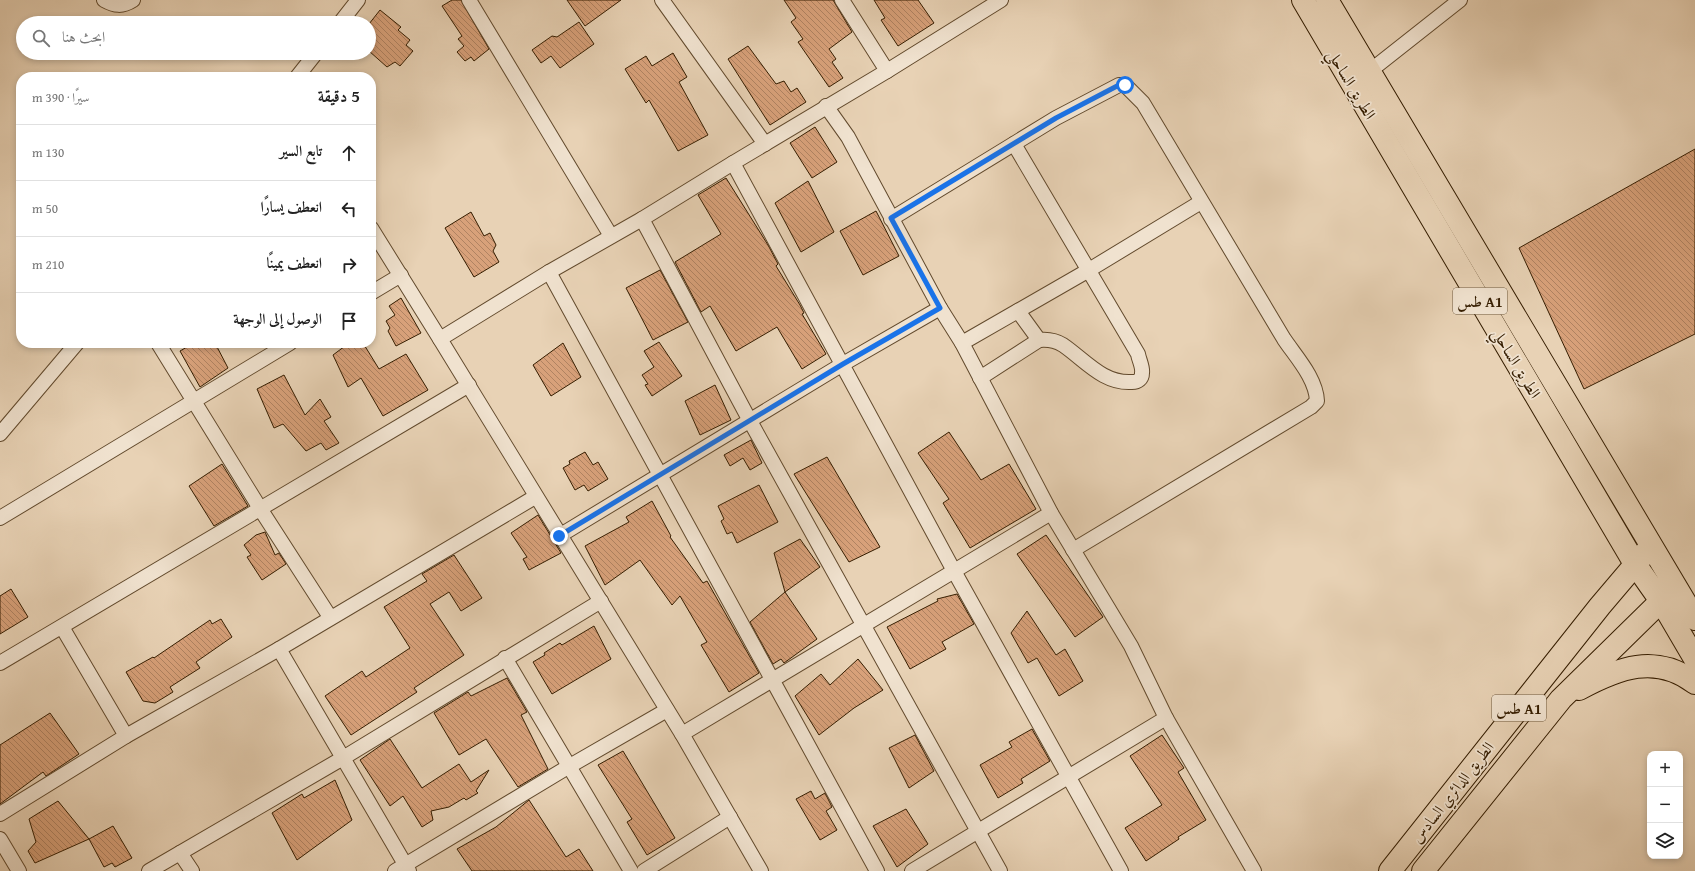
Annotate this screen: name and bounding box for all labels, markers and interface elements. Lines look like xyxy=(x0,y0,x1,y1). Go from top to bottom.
search box xyxy=(16,16,376,60)
text: ابحث هنا xyxy=(62,26,105,47)
icon: search xyxy=(30,27,52,49)
street label: الطريق الساحلي xyxy=(1318,44,1382,126)
route start xyxy=(1116,76,1134,94)
text: 5 دقيقة xyxy=(318,83,360,108)
text: سيرًا · 390 m xyxy=(32,88,90,107)
text: تابع السير xyxy=(280,140,322,161)
icon: ahead xyxy=(338,142,360,164)
text: 130 m xyxy=(32,143,64,162)
text: انعطف يسارًا xyxy=(260,196,322,217)
icon: left xyxy=(338,198,360,220)
text: 50 m xyxy=(32,199,58,218)
text: انعطف يمينًا xyxy=(266,252,322,273)
icon: right xyxy=(338,254,360,276)
text: 210 m xyxy=(32,255,64,274)
road number: طس A1 xyxy=(1453,288,1507,314)
text: الوصول إلى الوجهة xyxy=(233,308,322,329)
icon: arrive xyxy=(338,310,360,332)
street label: الطريق الساحلي xyxy=(1483,323,1547,405)
route end xyxy=(550,527,568,545)
road number: طس A1 xyxy=(1492,695,1546,721)
street label: الطريق الدائري السادس xyxy=(1405,736,1500,849)
map controls xyxy=(1647,751,1683,859)
button: + xyxy=(1647,751,1683,787)
button: − xyxy=(1647,787,1683,823)
button: layers xyxy=(1647,823,1683,859)

